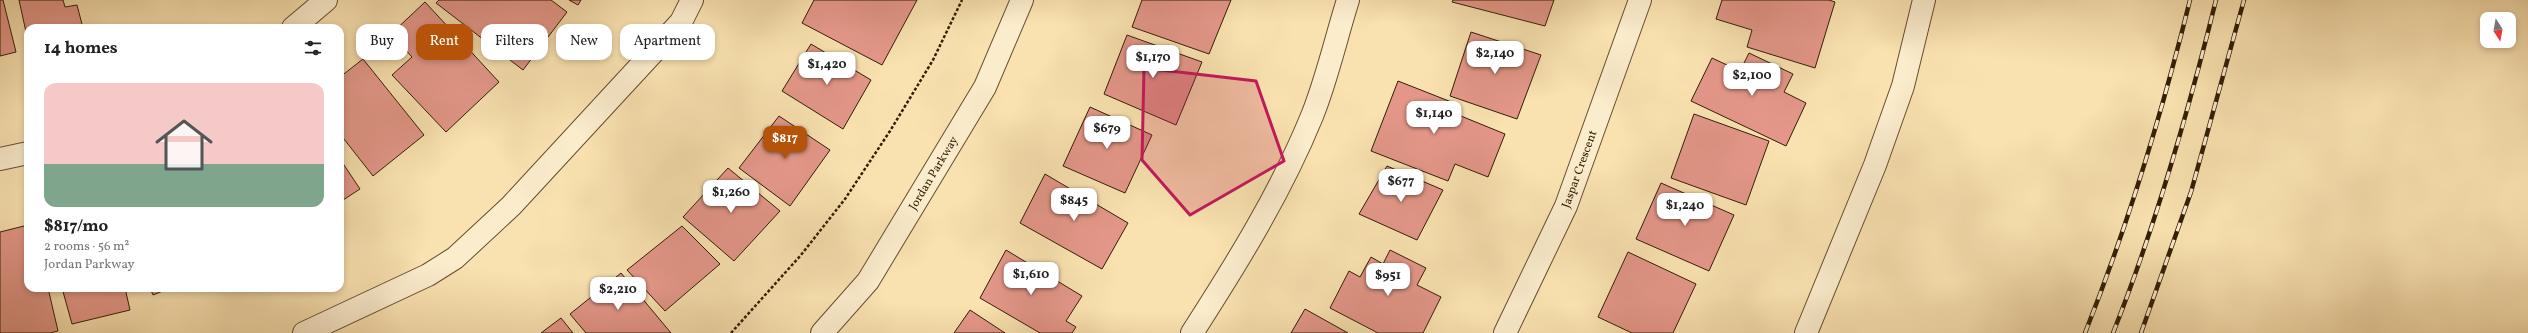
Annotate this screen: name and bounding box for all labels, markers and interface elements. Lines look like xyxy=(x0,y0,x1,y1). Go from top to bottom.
north arrow xyxy=(2480,12,2516,48)
map controls xyxy=(2480,12,2516,48)
chip: Buy xyxy=(356,24,408,60)
chip: Rent xyxy=(416,24,473,60)
chip: Filters xyxy=(481,24,548,60)
chip: New xyxy=(556,24,612,60)
chip: Apartment xyxy=(620,24,715,60)
text: 14 homes xyxy=(44,37,118,60)
icon: filters xyxy=(302,37,324,59)
pin: $2,140 xyxy=(1462,41,1528,75)
pin: $1,170 xyxy=(1120,45,1186,79)
text: $2,140 xyxy=(1476,45,1514,63)
text: $1,170 xyxy=(1135,49,1171,67)
pin: $1,420 xyxy=(794,52,860,86)
text: $1,420 xyxy=(808,56,846,74)
pin: $2,100 xyxy=(1719,63,1785,97)
text: $2,100 xyxy=(1732,67,1772,85)
pin: $1,140 xyxy=(1401,101,1467,135)
text: $1,140 xyxy=(1415,105,1453,123)
icon: home xyxy=(148,109,220,181)
pin: $679 xyxy=(1083,116,1131,150)
text: $679 xyxy=(1093,120,1121,138)
pin: $817 xyxy=(761,126,809,160)
street label: Jaspar Crescent xyxy=(1558,128,1601,210)
text: $817 xyxy=(772,130,798,148)
street label: Jordan Parkway xyxy=(905,133,962,213)
pin: $677 xyxy=(1377,169,1425,203)
text: $677 xyxy=(1388,173,1414,191)
pin: $1,260 xyxy=(698,180,764,214)
text: $1,260 xyxy=(712,184,750,202)
pin: $845 xyxy=(1050,188,1098,222)
text: $845 xyxy=(1060,192,1088,210)
pin: $1,240 xyxy=(1652,193,1718,227)
text: $1,240 xyxy=(1666,197,1704,215)
text: $817/mo xyxy=(44,215,108,238)
text: 2 rooms · 56 m² xyxy=(44,238,129,256)
text: Jordan Parkway xyxy=(44,256,135,274)
pin: $1,610 xyxy=(998,262,1064,296)
pin: $951 xyxy=(1364,263,1412,297)
text: $1,610 xyxy=(1013,266,1049,284)
text: $951 xyxy=(1375,267,1401,285)
pin: $2,210 xyxy=(585,277,651,311)
text: $2,210 xyxy=(599,281,637,299)

